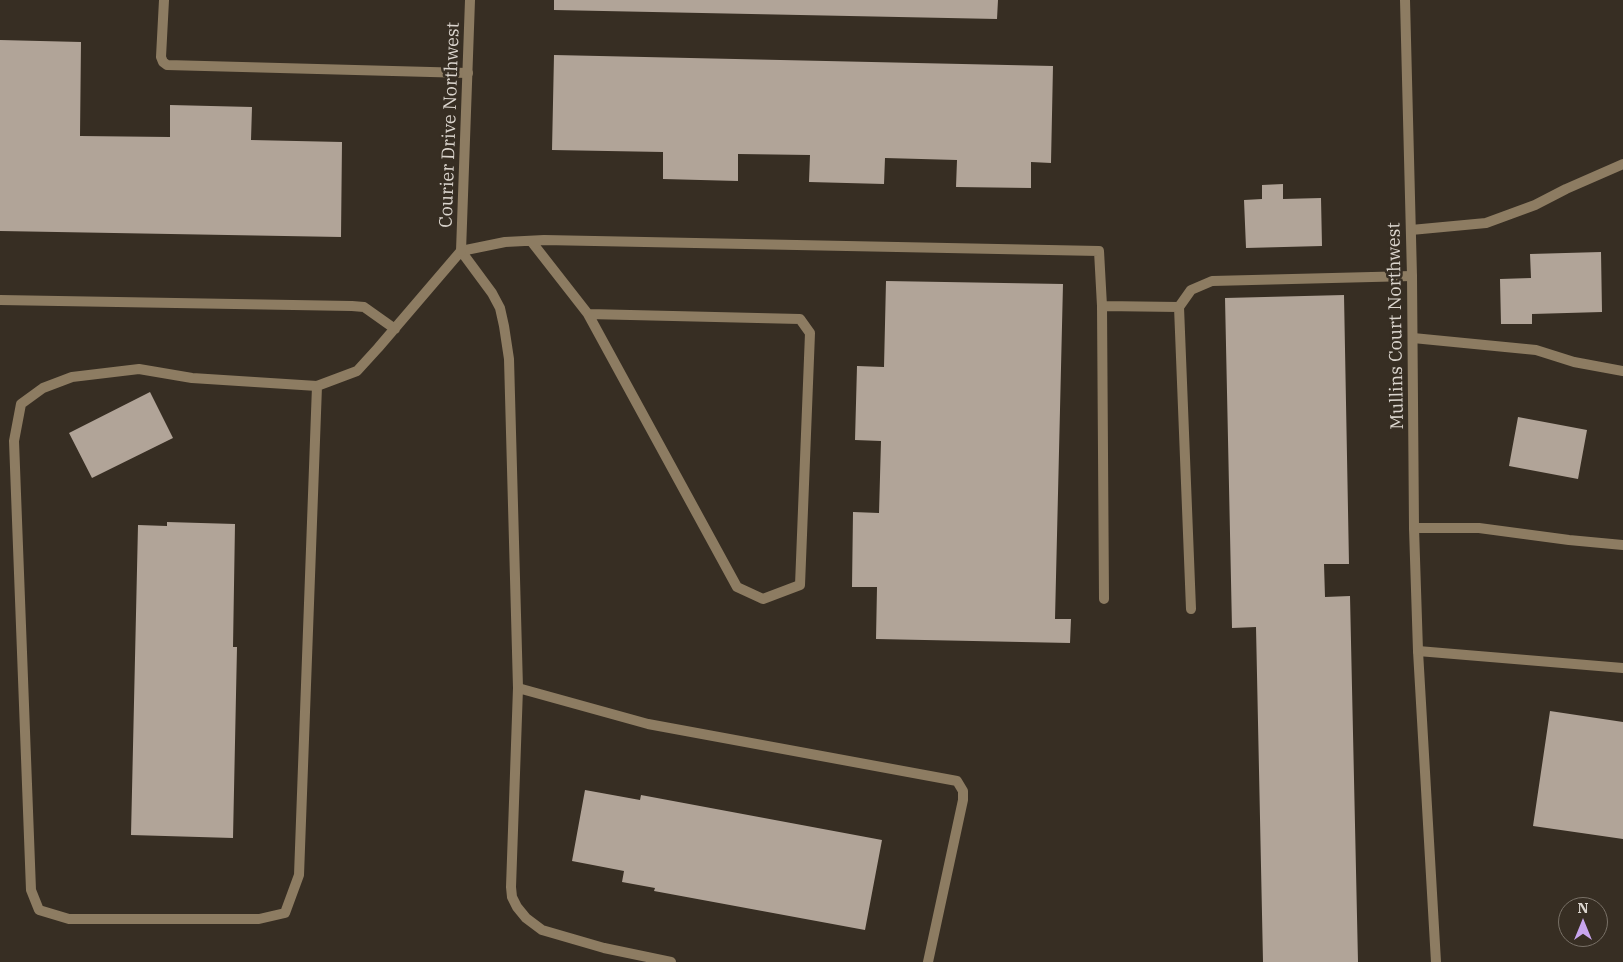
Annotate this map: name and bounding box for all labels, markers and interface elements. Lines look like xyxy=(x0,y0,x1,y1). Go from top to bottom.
street label: Courier Drive Northwest xyxy=(436,22,464,228)
street label: Mullins Court Northwest xyxy=(1383,222,1409,430)
north arrow xyxy=(1558,897,1608,947)
text: N xyxy=(1577,899,1589,917)

